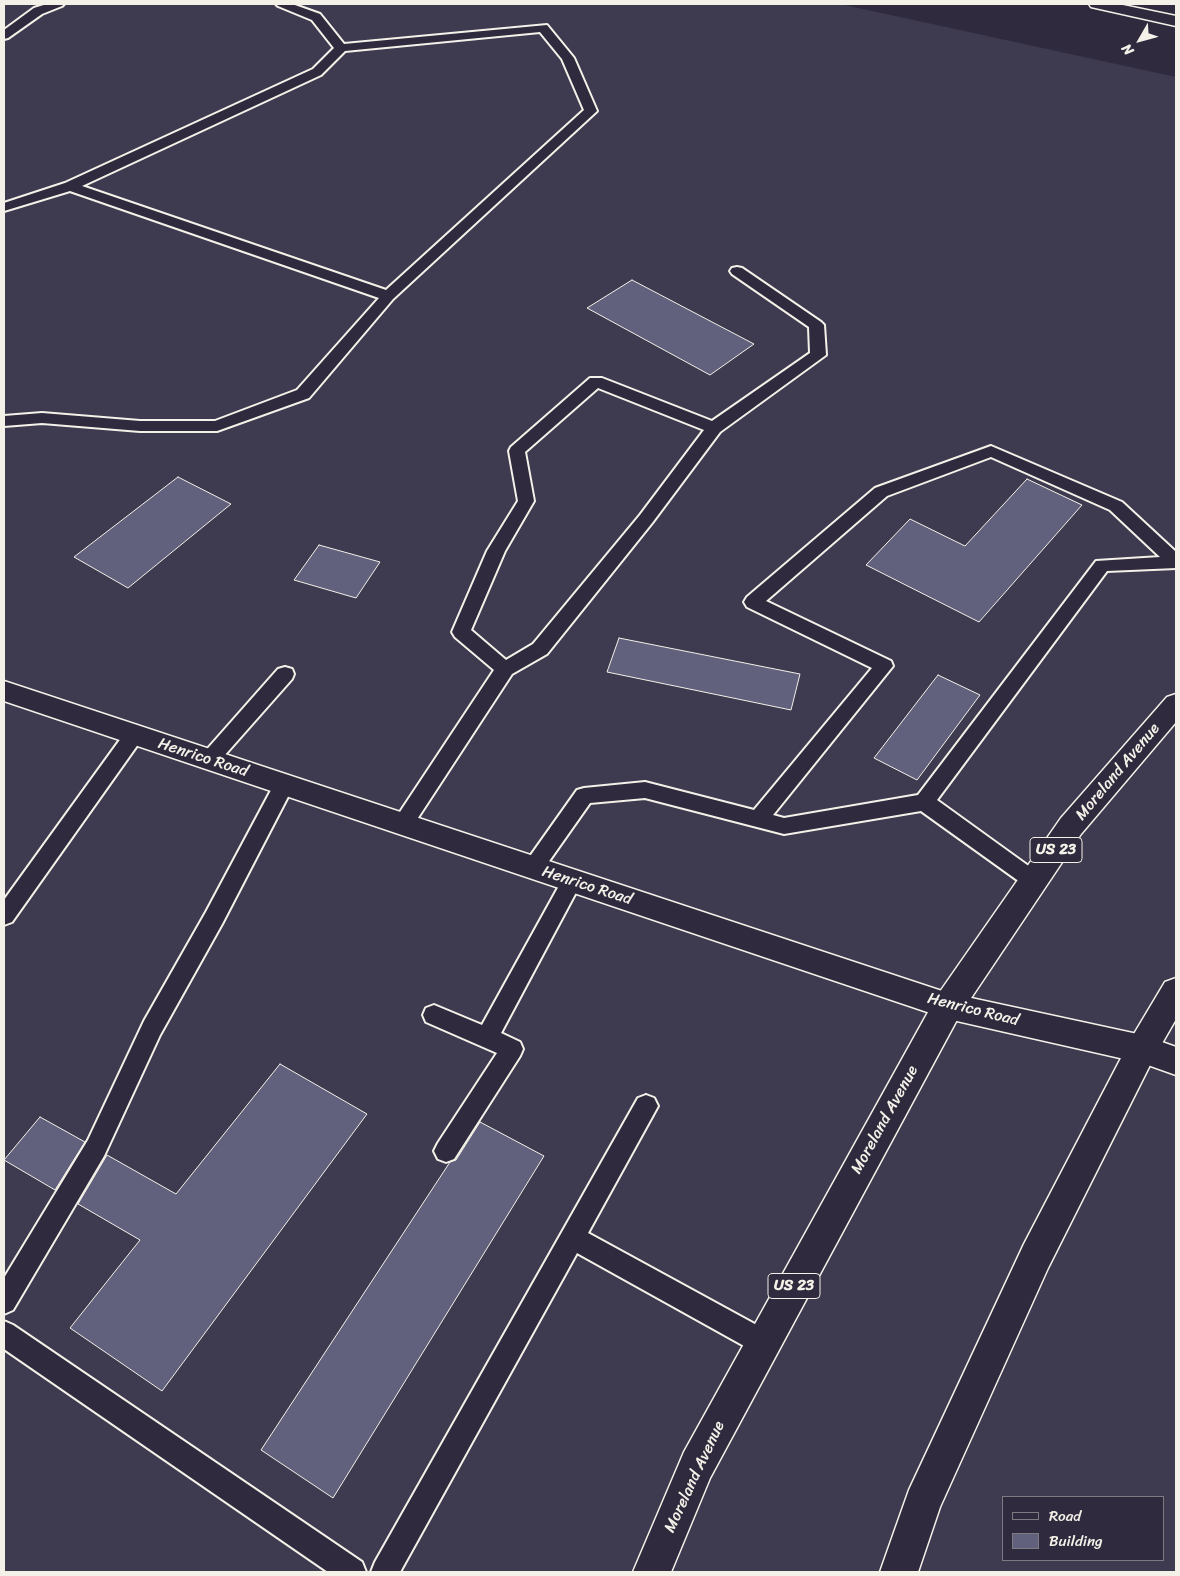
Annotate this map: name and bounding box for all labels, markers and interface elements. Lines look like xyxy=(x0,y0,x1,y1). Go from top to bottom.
north arrow xyxy=(1115,15,1165,65)
text: N xyxy=(1115,38,1141,61)
street label: Moreland Avenue xyxy=(1072,720,1164,824)
street label: Henrico Road xyxy=(156,734,250,782)
road number: US 23 xyxy=(1030,838,1082,862)
street label: Henrico Road xyxy=(540,862,634,910)
street label: Henrico Road xyxy=(925,989,1021,1031)
street label: Moreland Avenue xyxy=(847,1062,923,1178)
road number: US 23 xyxy=(768,1274,820,1298)
street label: Moreland Avenue xyxy=(661,1418,729,1536)
legend xyxy=(1002,1496,1165,1561)
text: Road xyxy=(1049,1503,1081,1529)
text: Building xyxy=(1049,1528,1103,1554)

